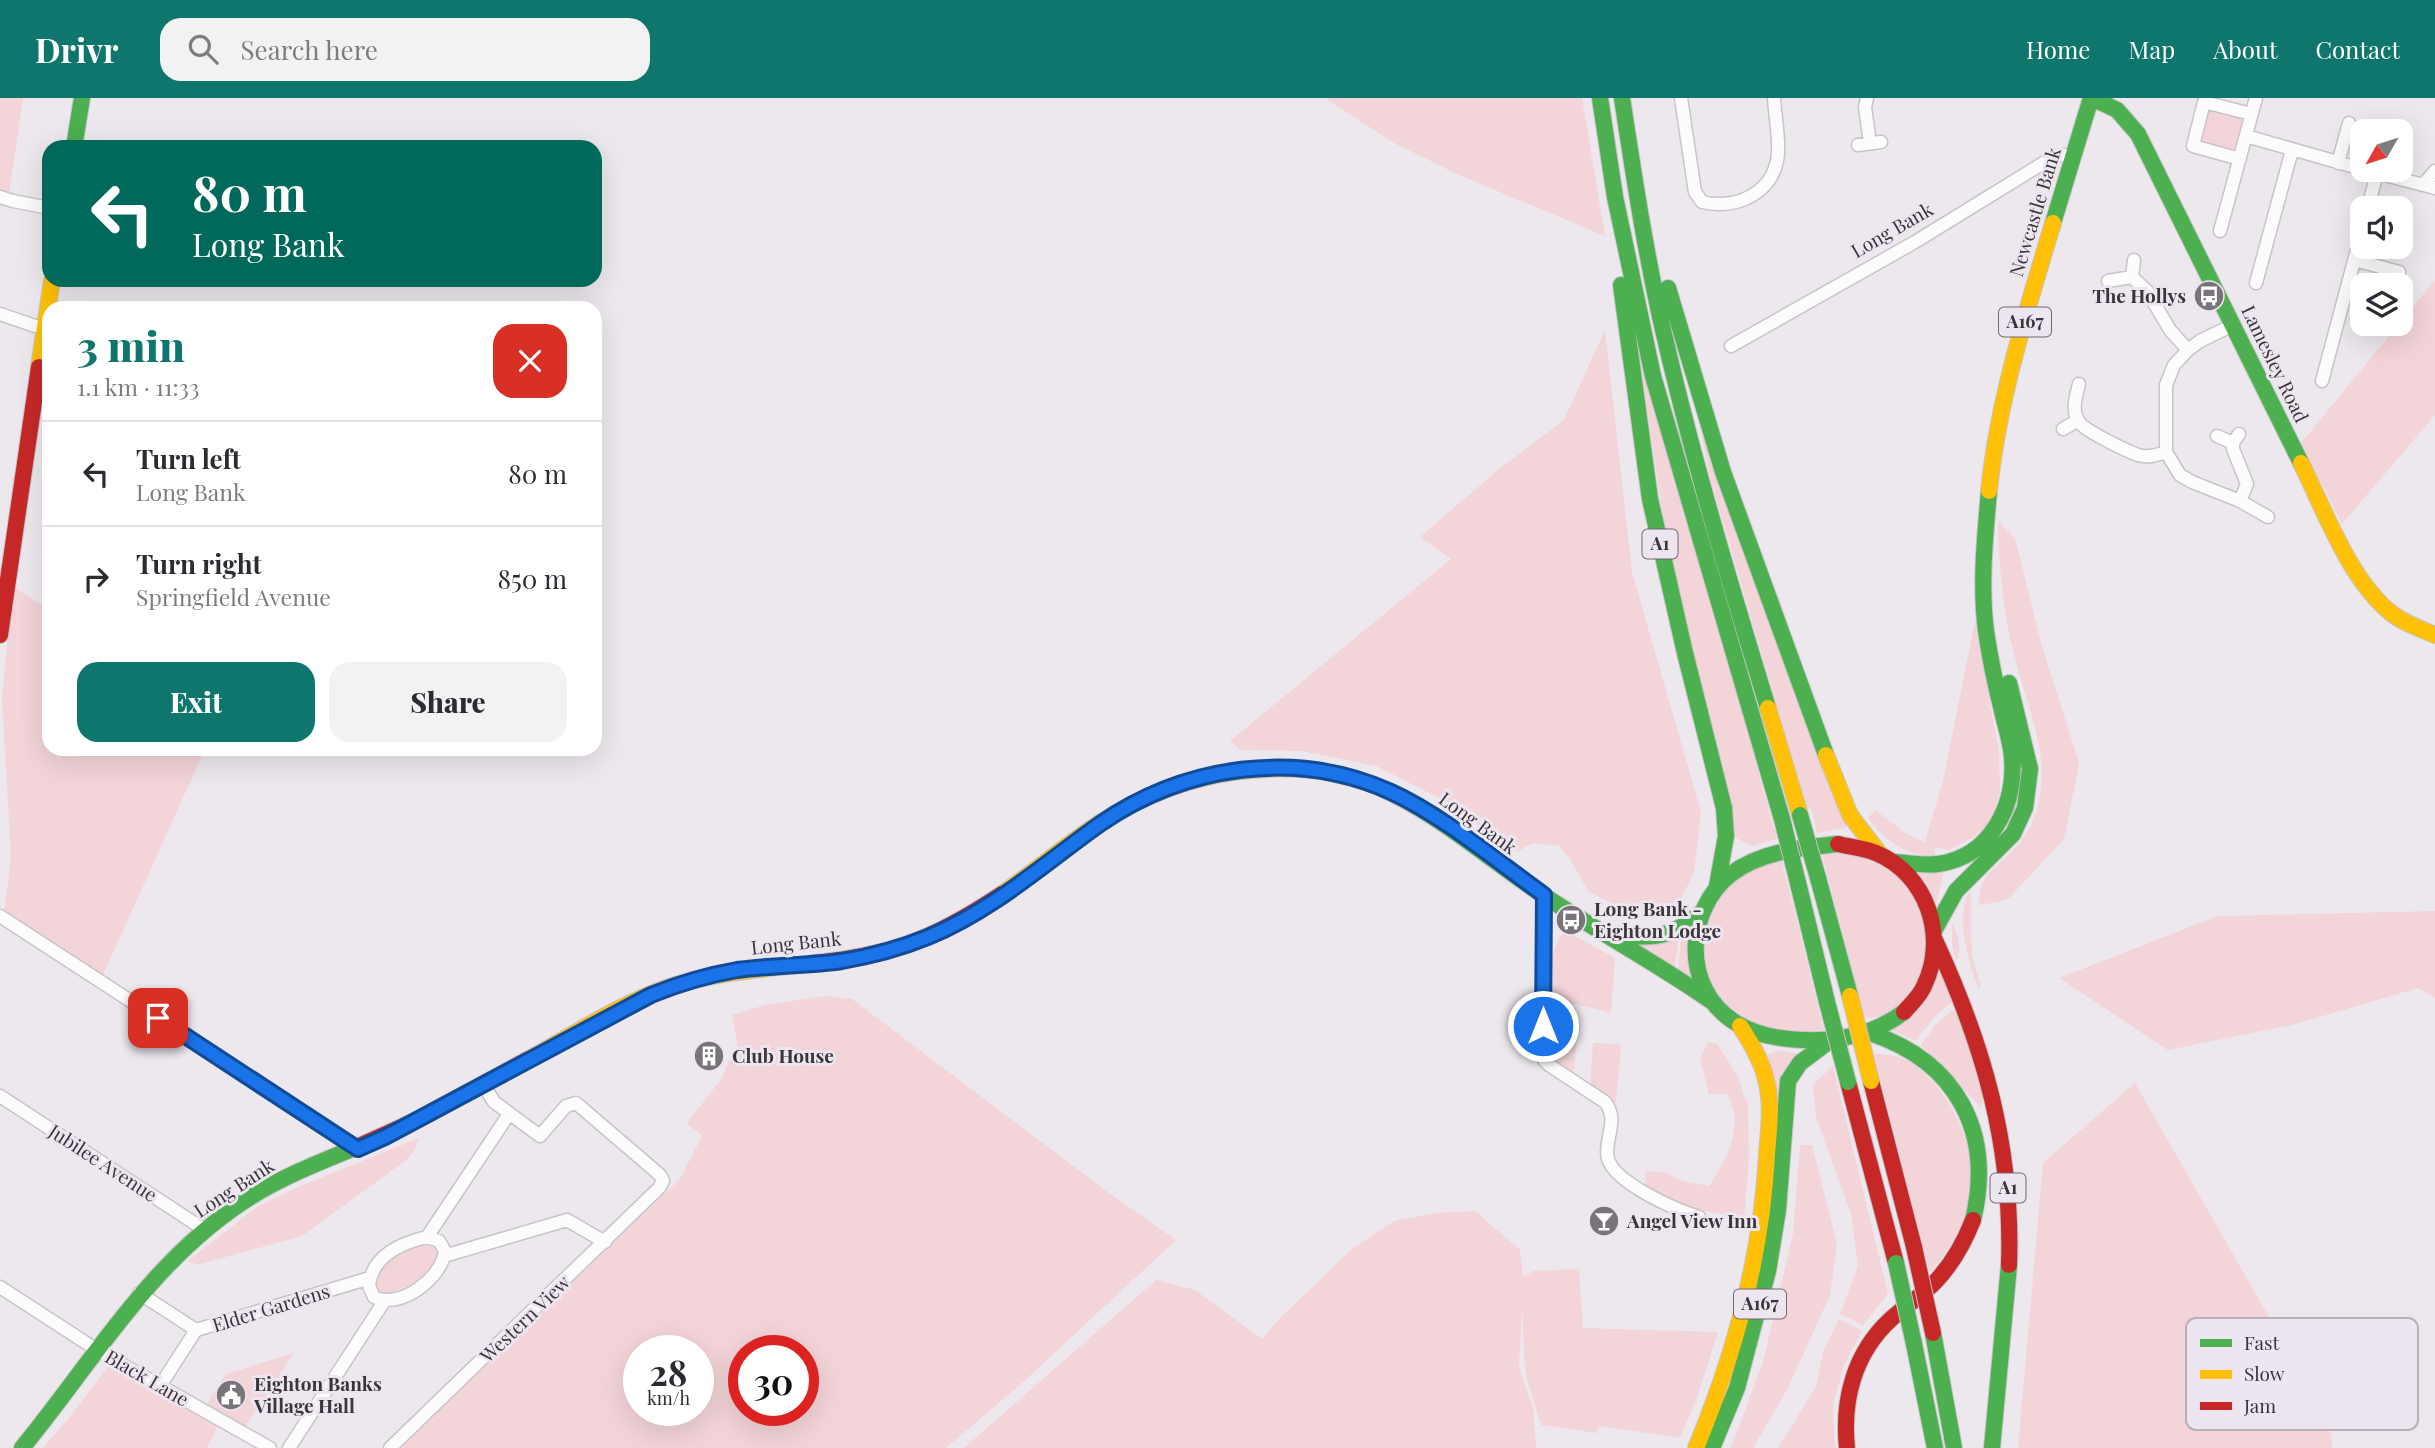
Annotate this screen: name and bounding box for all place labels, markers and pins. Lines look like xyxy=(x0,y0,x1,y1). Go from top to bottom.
bus stop icon: The Hollys xyxy=(2192,279,2226,313)
place label: The Hollys xyxy=(2092,282,2186,308)
place label: Long Bank - Eighton Lodge xyxy=(1594,895,1721,943)
bus stop icon: Long Bank - Eighton Lodge xyxy=(1554,903,1588,937)
pin xyxy=(128,988,188,1048)
building icon: Club House xyxy=(692,1039,726,1073)
place label: Club House xyxy=(732,1042,834,1068)
bar icon: Angel View Inn xyxy=(1587,1204,1621,1238)
place label: Angel View Inn xyxy=(1626,1207,1758,1233)
place label: Eighton Banks Village Hall xyxy=(253,1370,382,1418)
public building icon: Eighton Banks Village Hall xyxy=(214,1378,248,1412)

